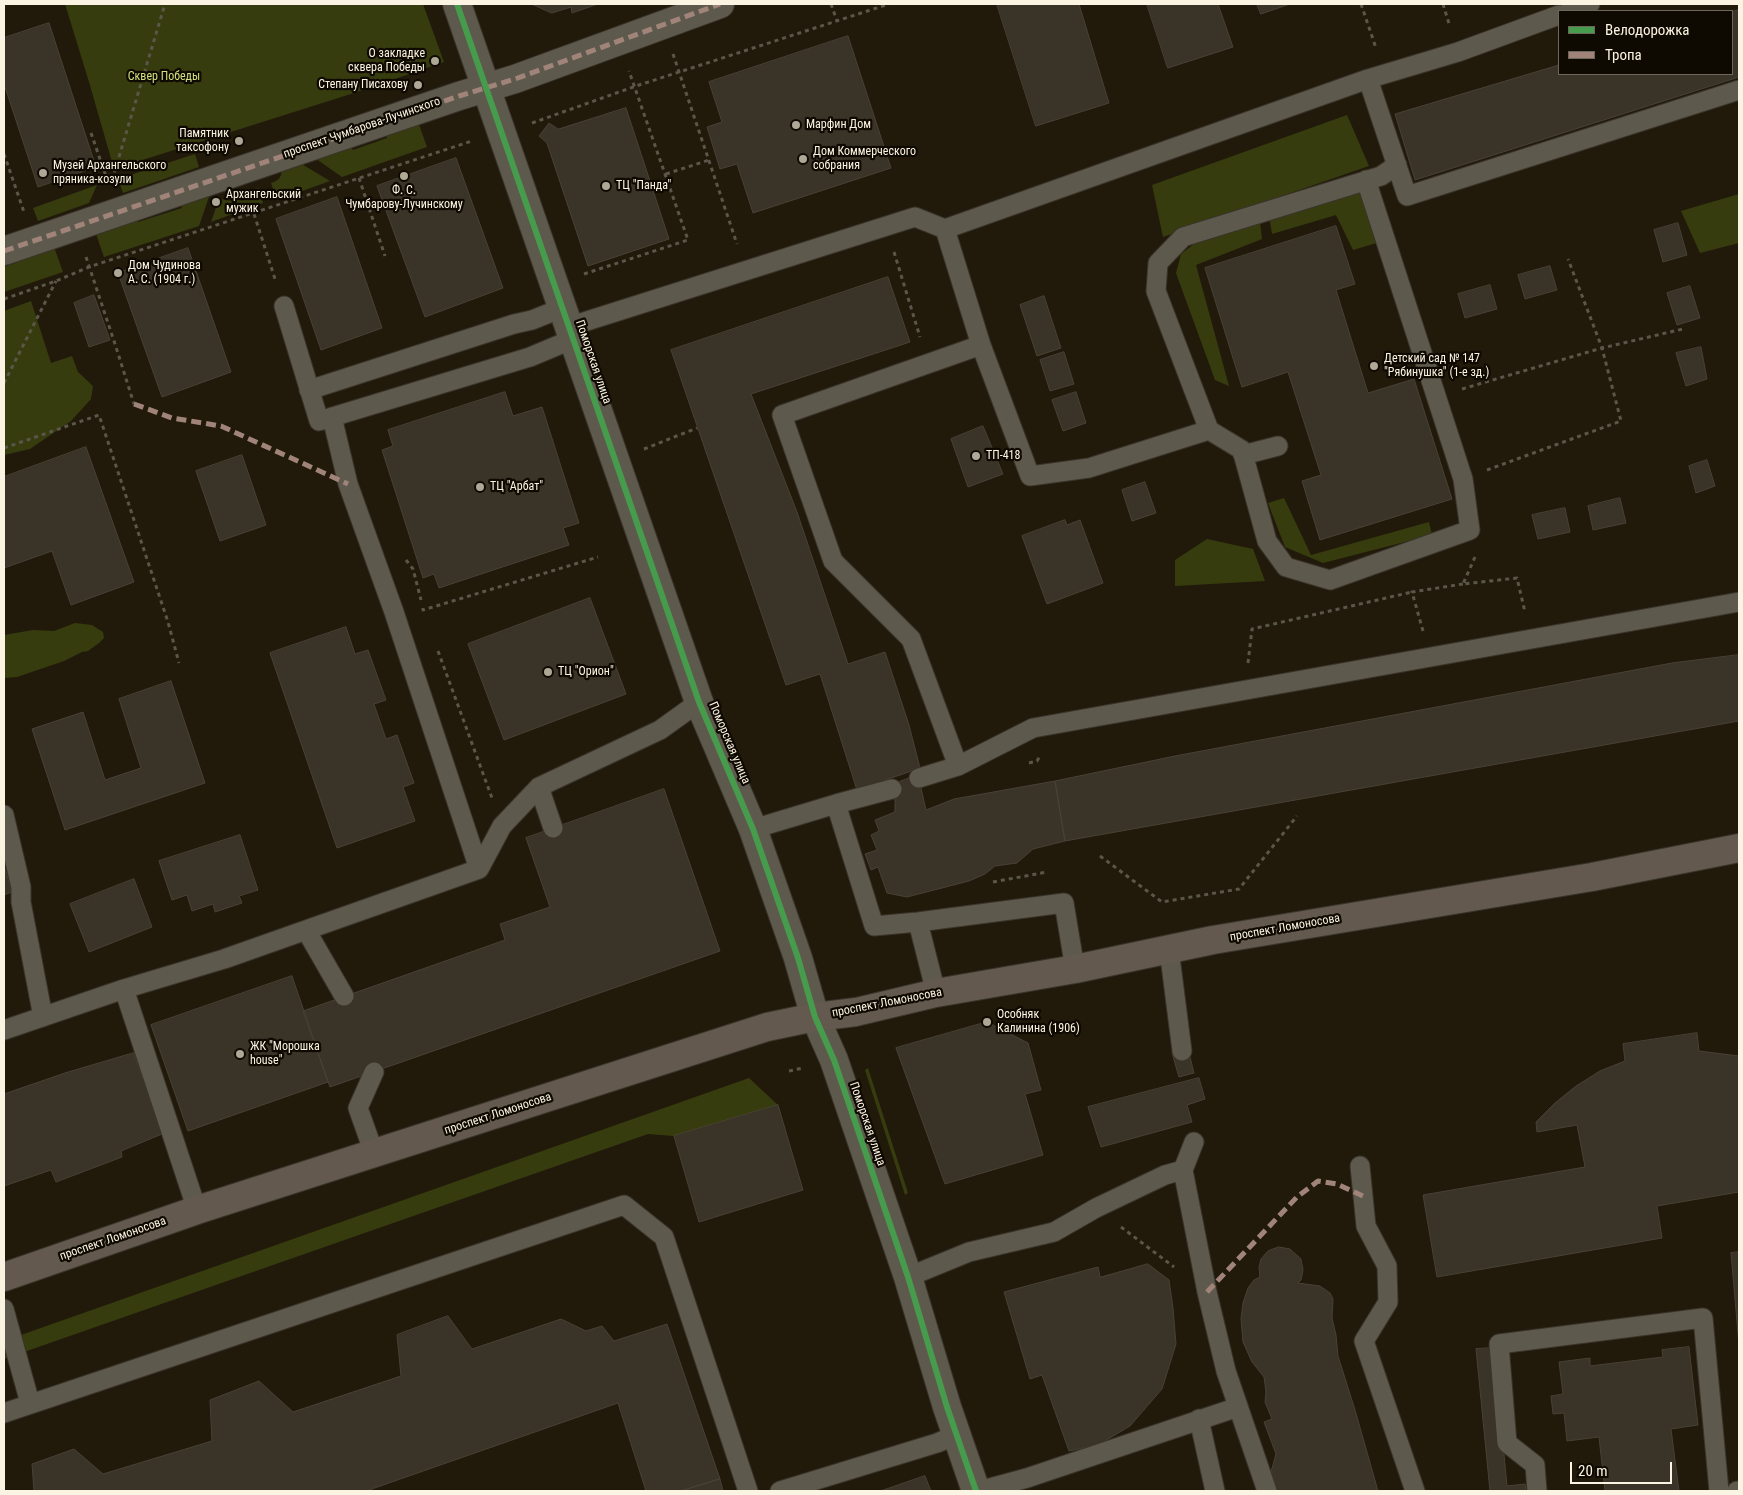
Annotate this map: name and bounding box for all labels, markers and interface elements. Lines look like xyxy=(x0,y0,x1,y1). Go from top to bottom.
legend xyxy=(1558,10,1733,75)
text: Велодорожка xyxy=(1605,21,1690,39)
text: Тропа xyxy=(1605,46,1642,64)
place label: О закладке сквера Победы xyxy=(348,47,425,75)
marker: О закладке сквера Победы xyxy=(429,55,441,67)
park label: Сквер Победы xyxy=(128,70,200,84)
place label: Степану Писахову xyxy=(318,78,408,92)
marker: Степану Писахову xyxy=(412,79,424,91)
street label: проспект Чумбарова-Лучинского xyxy=(282,94,442,162)
place label: Марфин Дом xyxy=(806,118,871,132)
marker: Марфин Дом xyxy=(790,119,802,131)
place label: Памятник таксофону xyxy=(176,127,229,155)
marker: Памятник таксофону xyxy=(233,135,245,147)
place label: Дом Коммерческого собрания xyxy=(813,145,916,173)
marker: Дом Коммерческого собрания xyxy=(797,153,809,165)
place label: Музей Архангельского пряника-козули xyxy=(53,159,166,187)
marker: Музей Архангельского пряника-козули xyxy=(37,167,49,179)
marker: Ф. С. Чумбарову-Лучинскому xyxy=(398,170,410,182)
place label: ТЦ "Панда" xyxy=(616,179,671,193)
marker: ТЦ "Панда" xyxy=(600,180,612,192)
place label: Ф. С. Чумбарову-Лучинскому xyxy=(345,184,463,212)
place label: Архангельский мужик xyxy=(226,188,301,216)
marker: Архангельский мужик xyxy=(210,196,222,208)
place label: Дом Чудинова А. С. (1904 г.) xyxy=(128,259,201,287)
marker: Дом Чудинова А. С. (1904 г.) xyxy=(112,267,124,279)
street label: Поморская улица xyxy=(572,318,614,406)
place label: Детский сад № 147 "Рябинушка" (1-е зд.) xyxy=(1384,352,1489,380)
marker: Детский сад № 147 "Рябинушка" (1-е зд.) xyxy=(1368,360,1380,372)
place label: ТП-418 xyxy=(986,449,1020,463)
marker: ТП-418 xyxy=(970,450,982,462)
place label: ТЦ "Арбат" xyxy=(490,480,543,494)
marker: ТЦ "Арбат" xyxy=(474,481,486,493)
place label: ТЦ "Орион" xyxy=(558,665,614,679)
marker: ТЦ "Орион" xyxy=(542,666,554,678)
street label: Поморская улица xyxy=(705,700,753,786)
street label: проспект Ломоносова xyxy=(1229,911,1341,945)
street label: проспект Ломоносова xyxy=(831,985,943,1021)
place label: Особняк Калинина (1906) xyxy=(997,1008,1080,1036)
marker: Особняк Калинина (1906) xyxy=(981,1016,993,1028)
place label: ЖК "Морошка house" xyxy=(250,1040,320,1068)
marker: ЖК "Морошка house" xyxy=(234,1048,246,1060)
street label: Поморская улица xyxy=(846,1080,888,1168)
street label: проспект Ломоносова xyxy=(443,1090,553,1138)
street label: проспект Ломоносова xyxy=(58,1214,168,1264)
scale bar xyxy=(1573,1452,1676,1484)
text: 20 m xyxy=(1578,1462,1608,1480)

